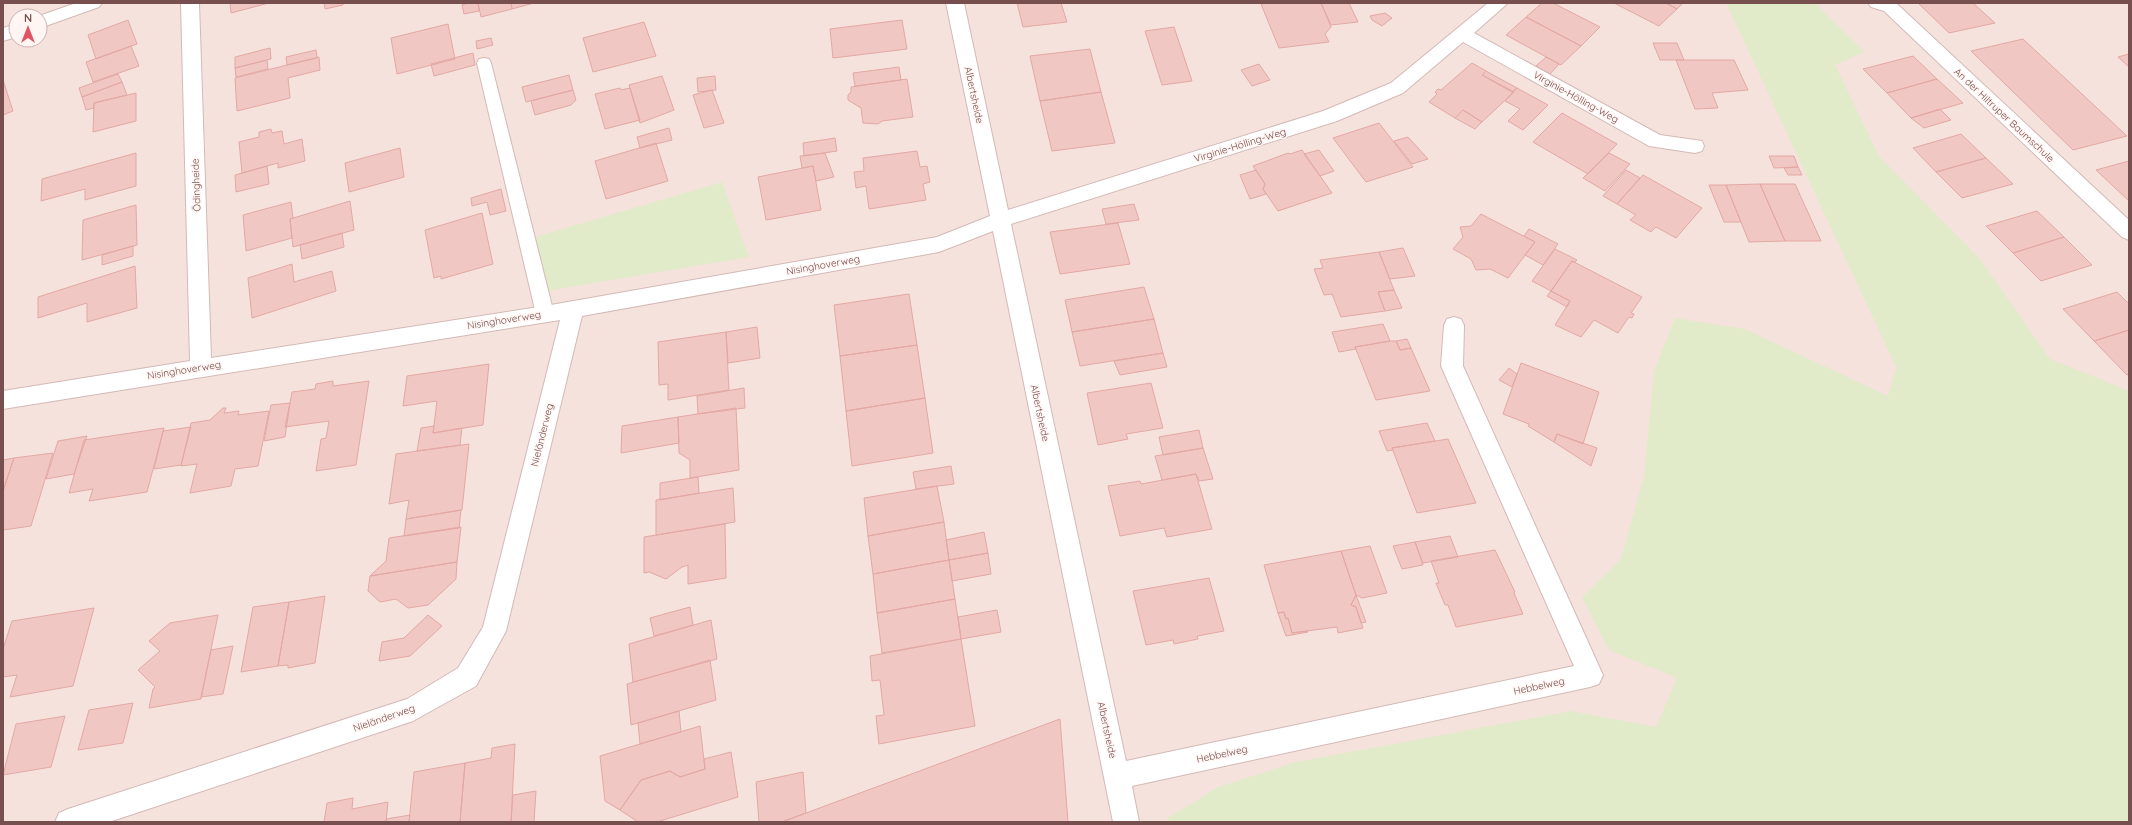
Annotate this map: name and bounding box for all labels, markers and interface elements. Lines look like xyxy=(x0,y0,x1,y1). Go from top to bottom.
north arrow xyxy=(8,8,48,48)
text: N xyxy=(24,11,32,25)
street label: Albertsheide xyxy=(962,65,986,125)
street label: An der Hiltruper Baumschule xyxy=(1951,65,2057,165)
street label: Virginie-Hölling-Weg xyxy=(1531,68,1621,126)
street label: Virginie-Hölling-Weg xyxy=(1192,125,1288,165)
street label: Ödingheide xyxy=(189,158,203,212)
street label: Nisinghoverweg xyxy=(785,252,861,278)
street label: Nisinghoverweg xyxy=(466,308,542,332)
street label: Nisinghoverweg xyxy=(146,358,222,382)
street label: Albertsheide xyxy=(1028,383,1052,443)
street label: Nieländerweg xyxy=(528,402,556,468)
street label: Hebbelweg xyxy=(1512,674,1566,698)
street label: Albertsheide xyxy=(1095,700,1119,760)
street label: Nieländerweg xyxy=(351,701,417,735)
street label: Hebbelweg xyxy=(1195,742,1249,766)

